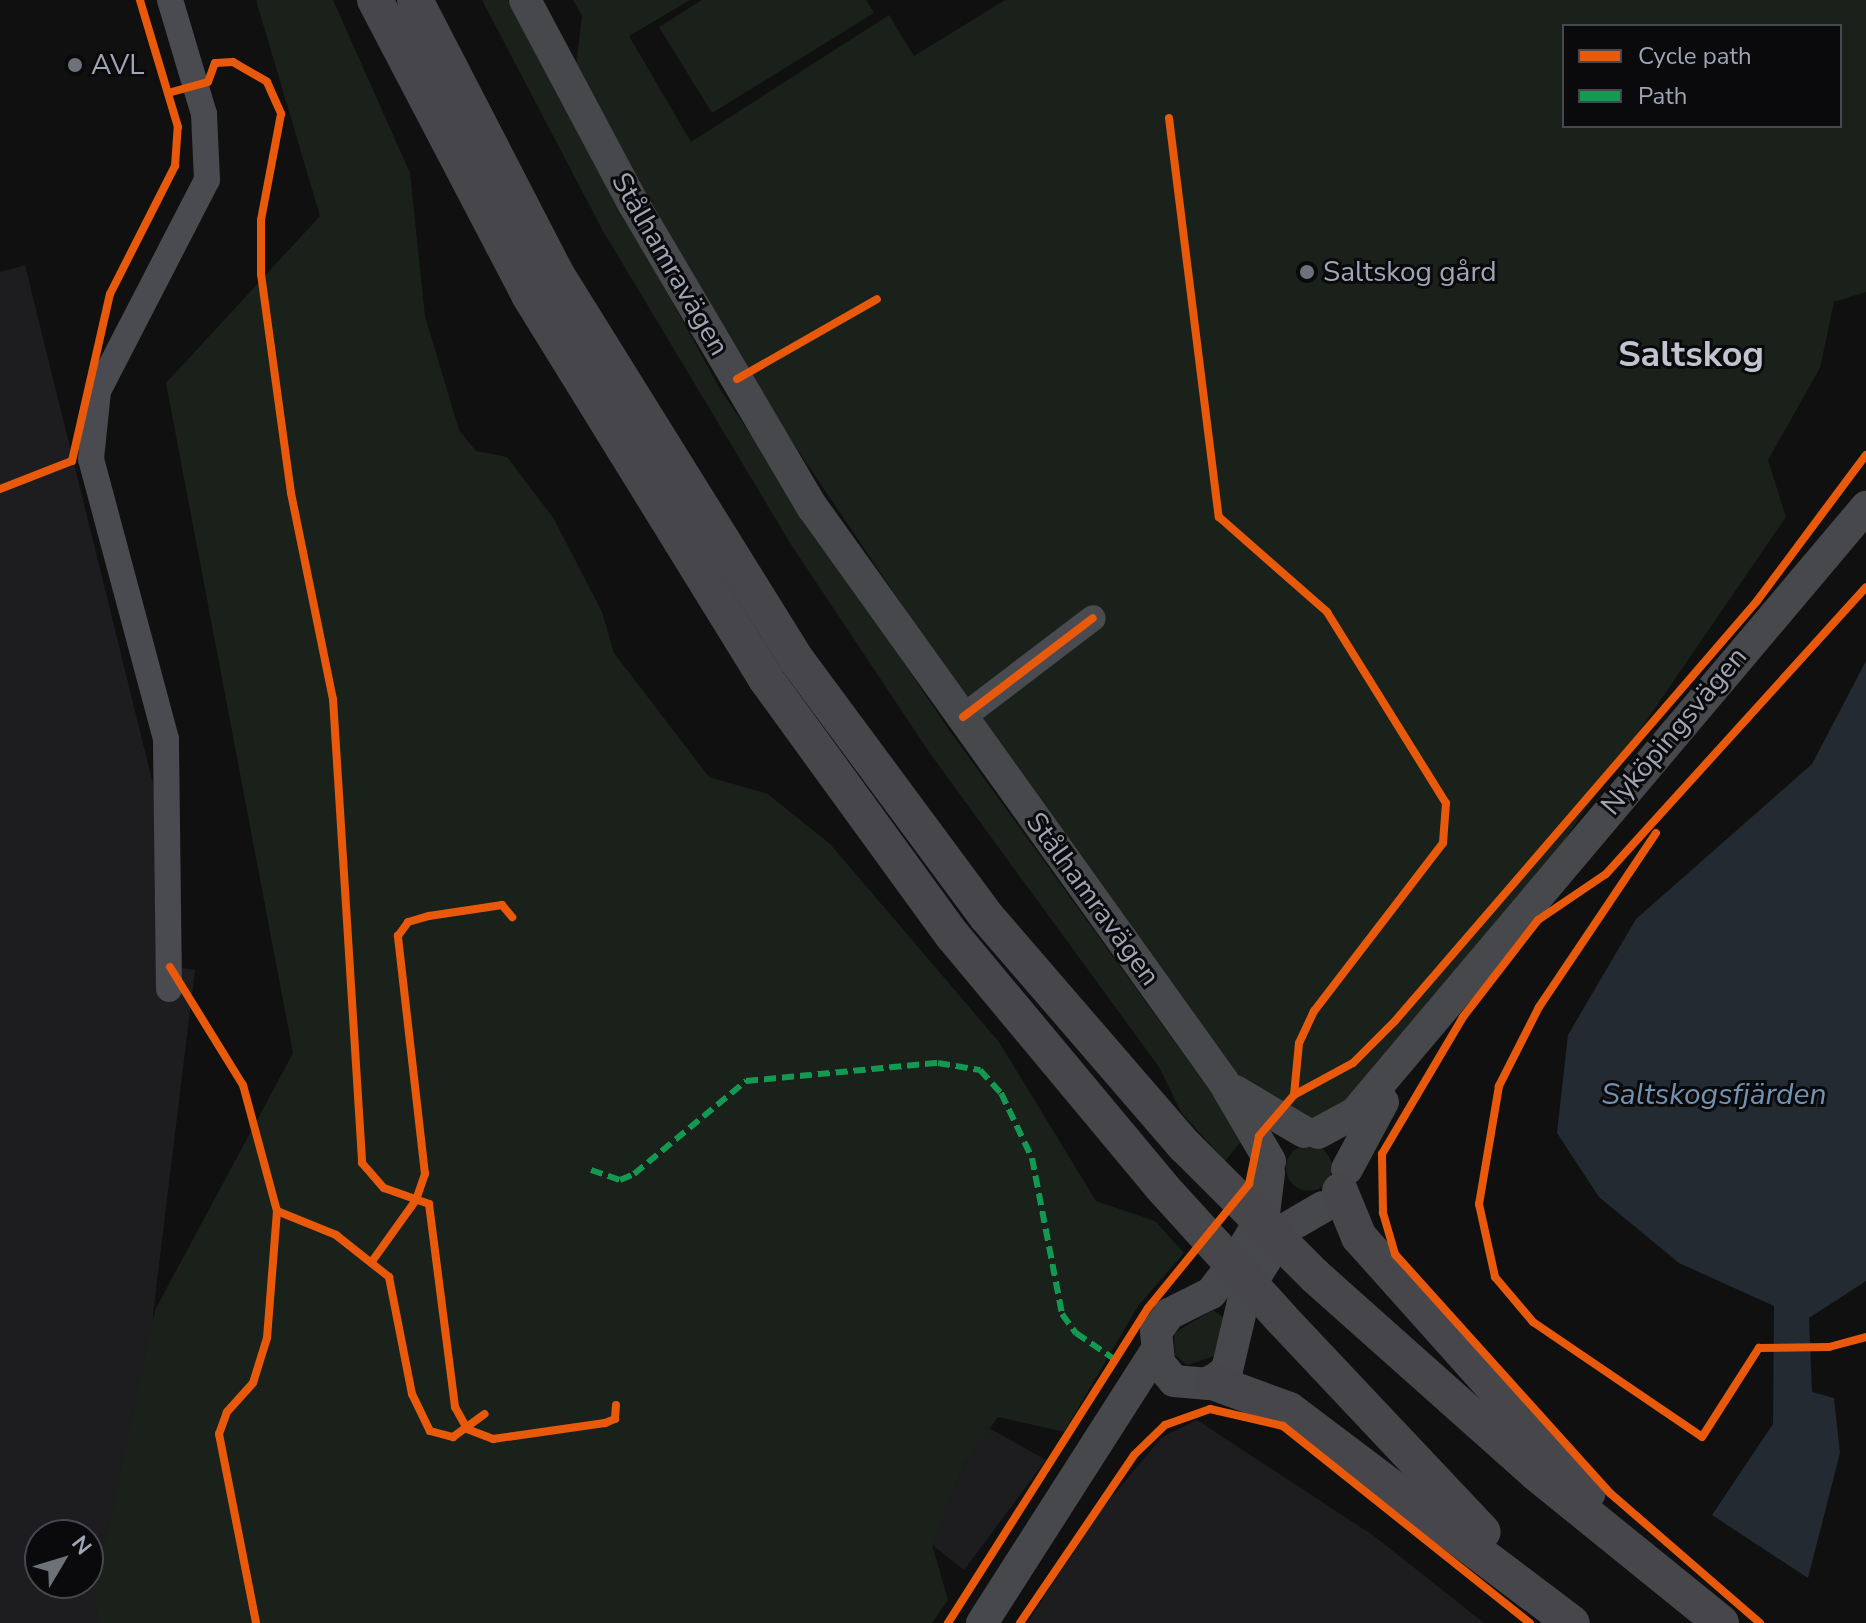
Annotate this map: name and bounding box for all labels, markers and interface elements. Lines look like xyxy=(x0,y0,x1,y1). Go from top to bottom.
legend xyxy=(1562,24,1842,128)
text: Cycle path xyxy=(1638,40,1752,72)
place label: AVL xyxy=(91,48,144,82)
marker: AVL xyxy=(66,56,84,74)
text: Path xyxy=(1638,80,1687,112)
street label: Stålhamravägen xyxy=(604,167,736,361)
place label: Saltskog gård xyxy=(1323,255,1497,289)
marker: Saltskog gård xyxy=(1298,263,1316,281)
district label: Saltskog xyxy=(1618,333,1764,377)
street label: Nyköpingsvägen xyxy=(1594,640,1754,822)
street label: Stålhamravägen xyxy=(1019,806,1167,992)
water label: Saltskogsfjärden xyxy=(1601,1077,1827,1113)
north arrow xyxy=(24,1519,104,1599)
text: N xyxy=(64,1530,98,1561)

